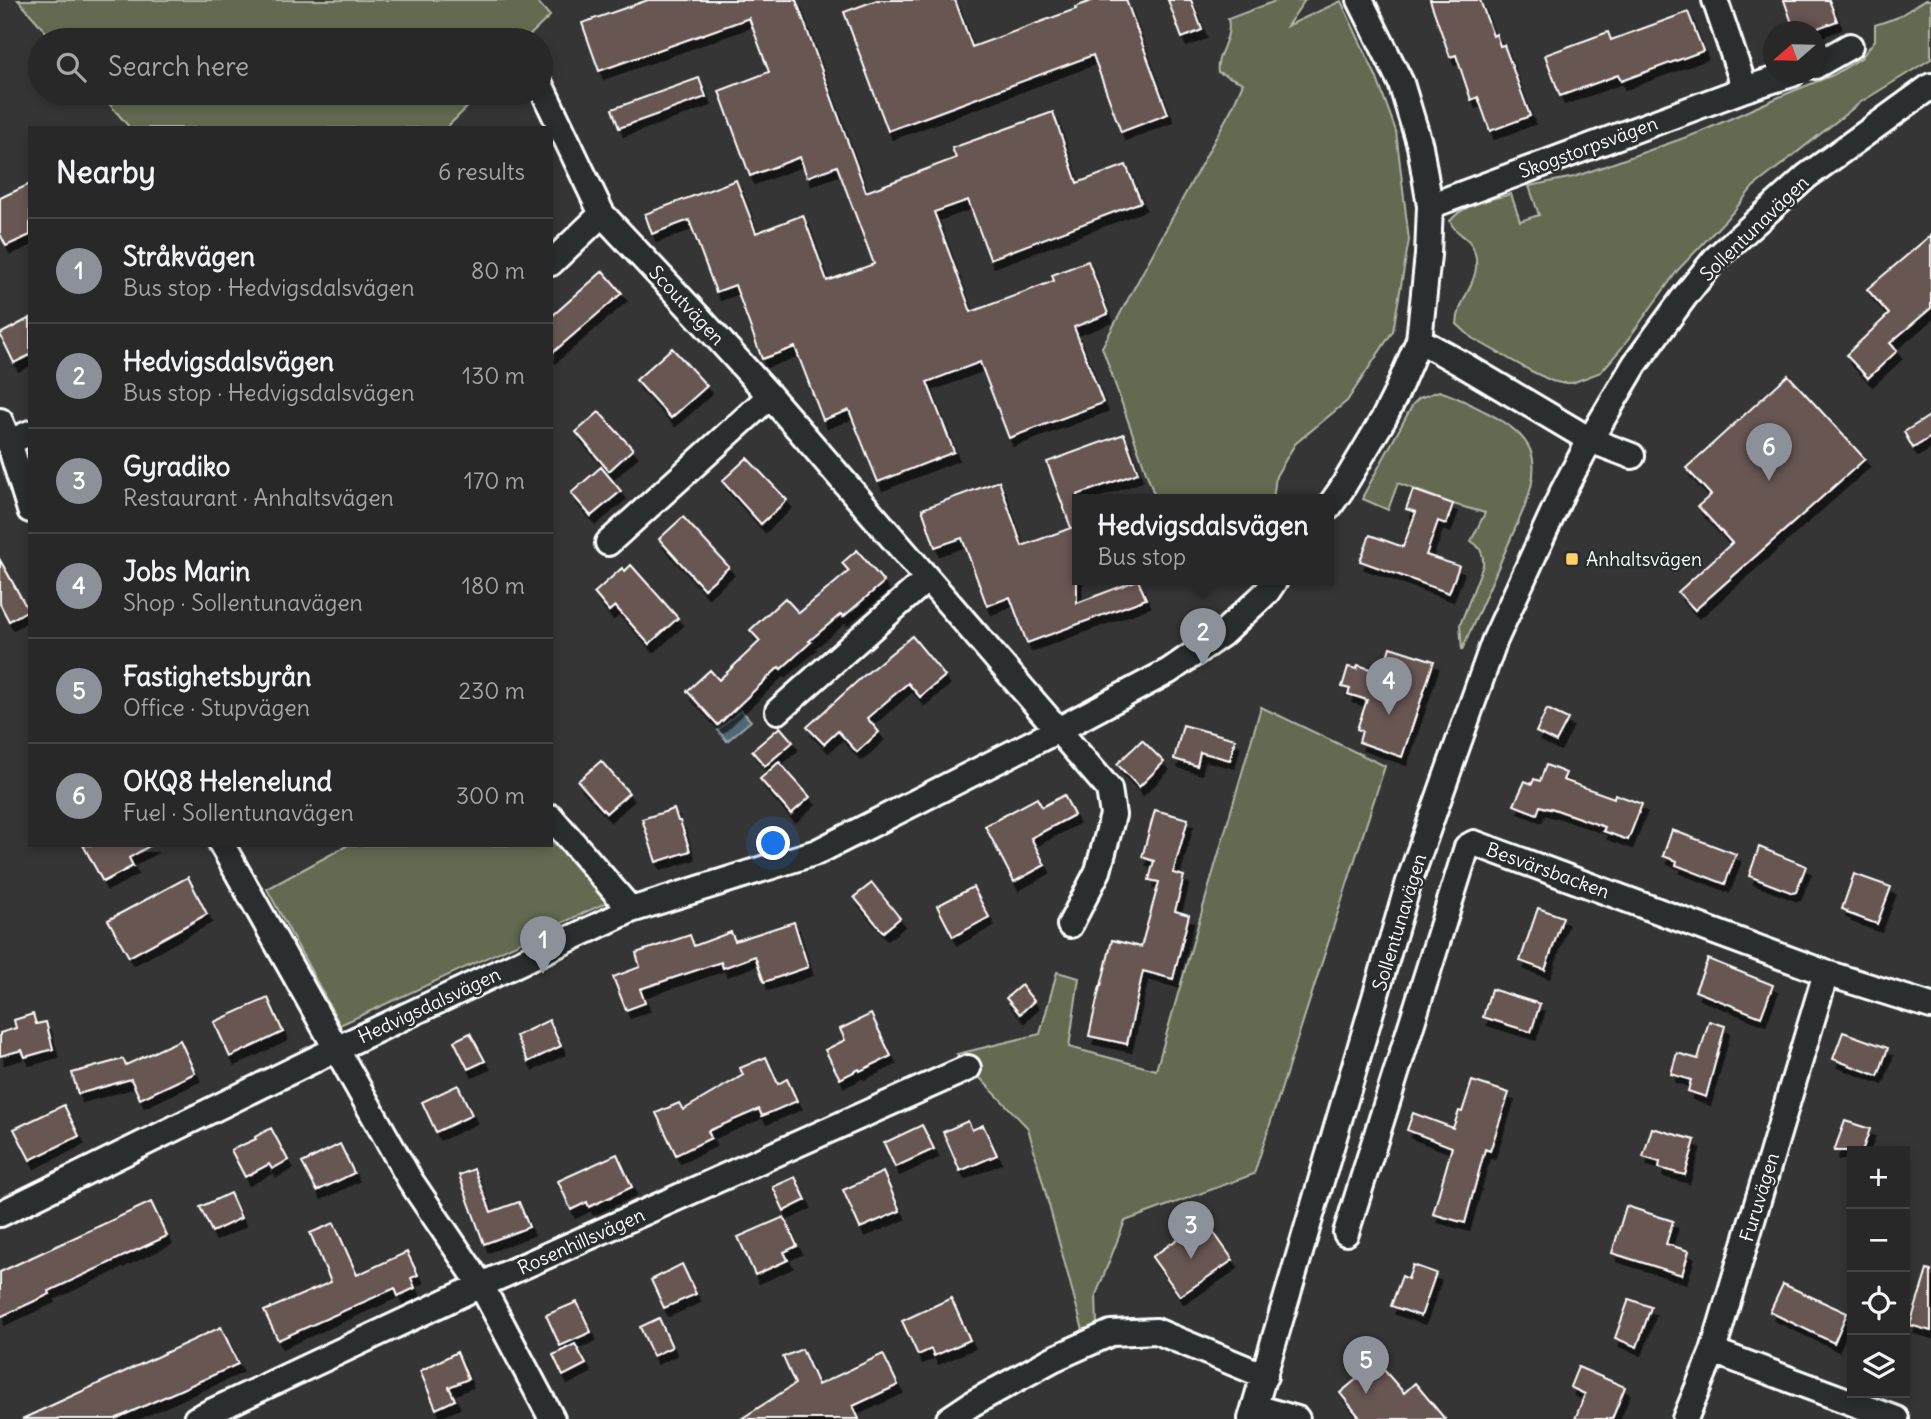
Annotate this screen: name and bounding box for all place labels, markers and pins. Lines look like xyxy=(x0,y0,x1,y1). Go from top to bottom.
pin: 6 xyxy=(1746,423,1792,481)
place label: Anhaltsvägen xyxy=(1586,547,1702,571)
marker: Anhaltsvägen xyxy=(1564,551,1580,567)
pin: 2 xyxy=(1180,608,1226,666)
pin: 4 xyxy=(1366,657,1412,715)
pin: 1 xyxy=(520,916,566,974)
pin: 3 xyxy=(1168,1201,1214,1259)
pin: 5 xyxy=(1343,1336,1389,1394)

